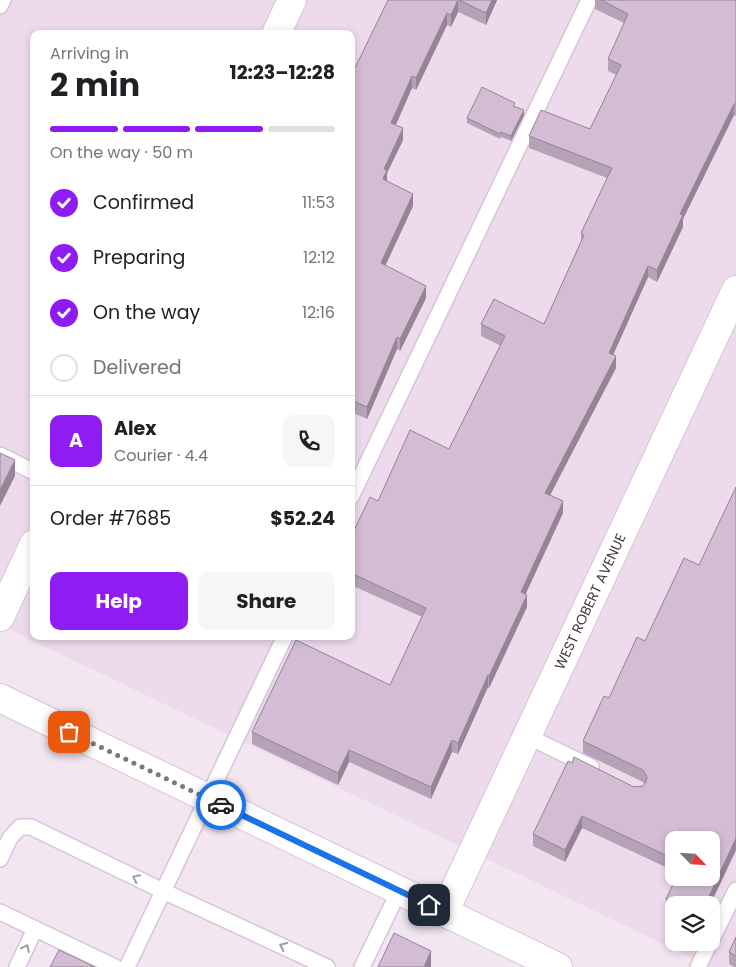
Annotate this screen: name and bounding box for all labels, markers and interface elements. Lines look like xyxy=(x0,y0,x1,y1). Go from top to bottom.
text: Arriving in xyxy=(50,42,129,65)
text: 12:23–12:28 xyxy=(230,59,335,86)
text: 2 min xyxy=(50,62,140,107)
text: On the way · 50 m xyxy=(50,141,193,164)
icon: check xyxy=(50,189,78,217)
text: Confirmed xyxy=(93,189,194,216)
text: 11:53 xyxy=(302,191,335,214)
icon: check xyxy=(50,244,78,272)
text: Preparing xyxy=(93,244,185,271)
text: 12:12 xyxy=(303,246,335,269)
icon: check xyxy=(50,299,78,327)
text: On the way xyxy=(93,299,200,326)
text: 12:16 xyxy=(302,301,335,324)
text: Delivered xyxy=(93,354,182,381)
text: Alex xyxy=(114,415,156,442)
button: phone xyxy=(283,415,335,467)
text: A xyxy=(69,427,83,454)
text: Courier · 4.4 xyxy=(114,444,208,467)
text: Order #7685 xyxy=(50,505,171,532)
text: $52.24 xyxy=(270,505,335,532)
street label: WEST ROBERT AVENUE xyxy=(550,530,630,673)
button: Help xyxy=(50,572,188,630)
button: Share xyxy=(198,572,335,630)
pin xyxy=(48,711,90,753)
icon: bag xyxy=(55,718,83,746)
courier xyxy=(196,780,246,830)
icon: car xyxy=(207,791,235,819)
north arrow xyxy=(665,831,720,886)
map controls xyxy=(665,831,720,951)
one-way arrow xyxy=(132,873,141,884)
pin xyxy=(408,884,450,926)
icon: home xyxy=(415,891,443,919)
button: layers xyxy=(665,896,720,951)
one-way arrow xyxy=(279,942,288,953)
one-way arrow xyxy=(20,944,30,953)

